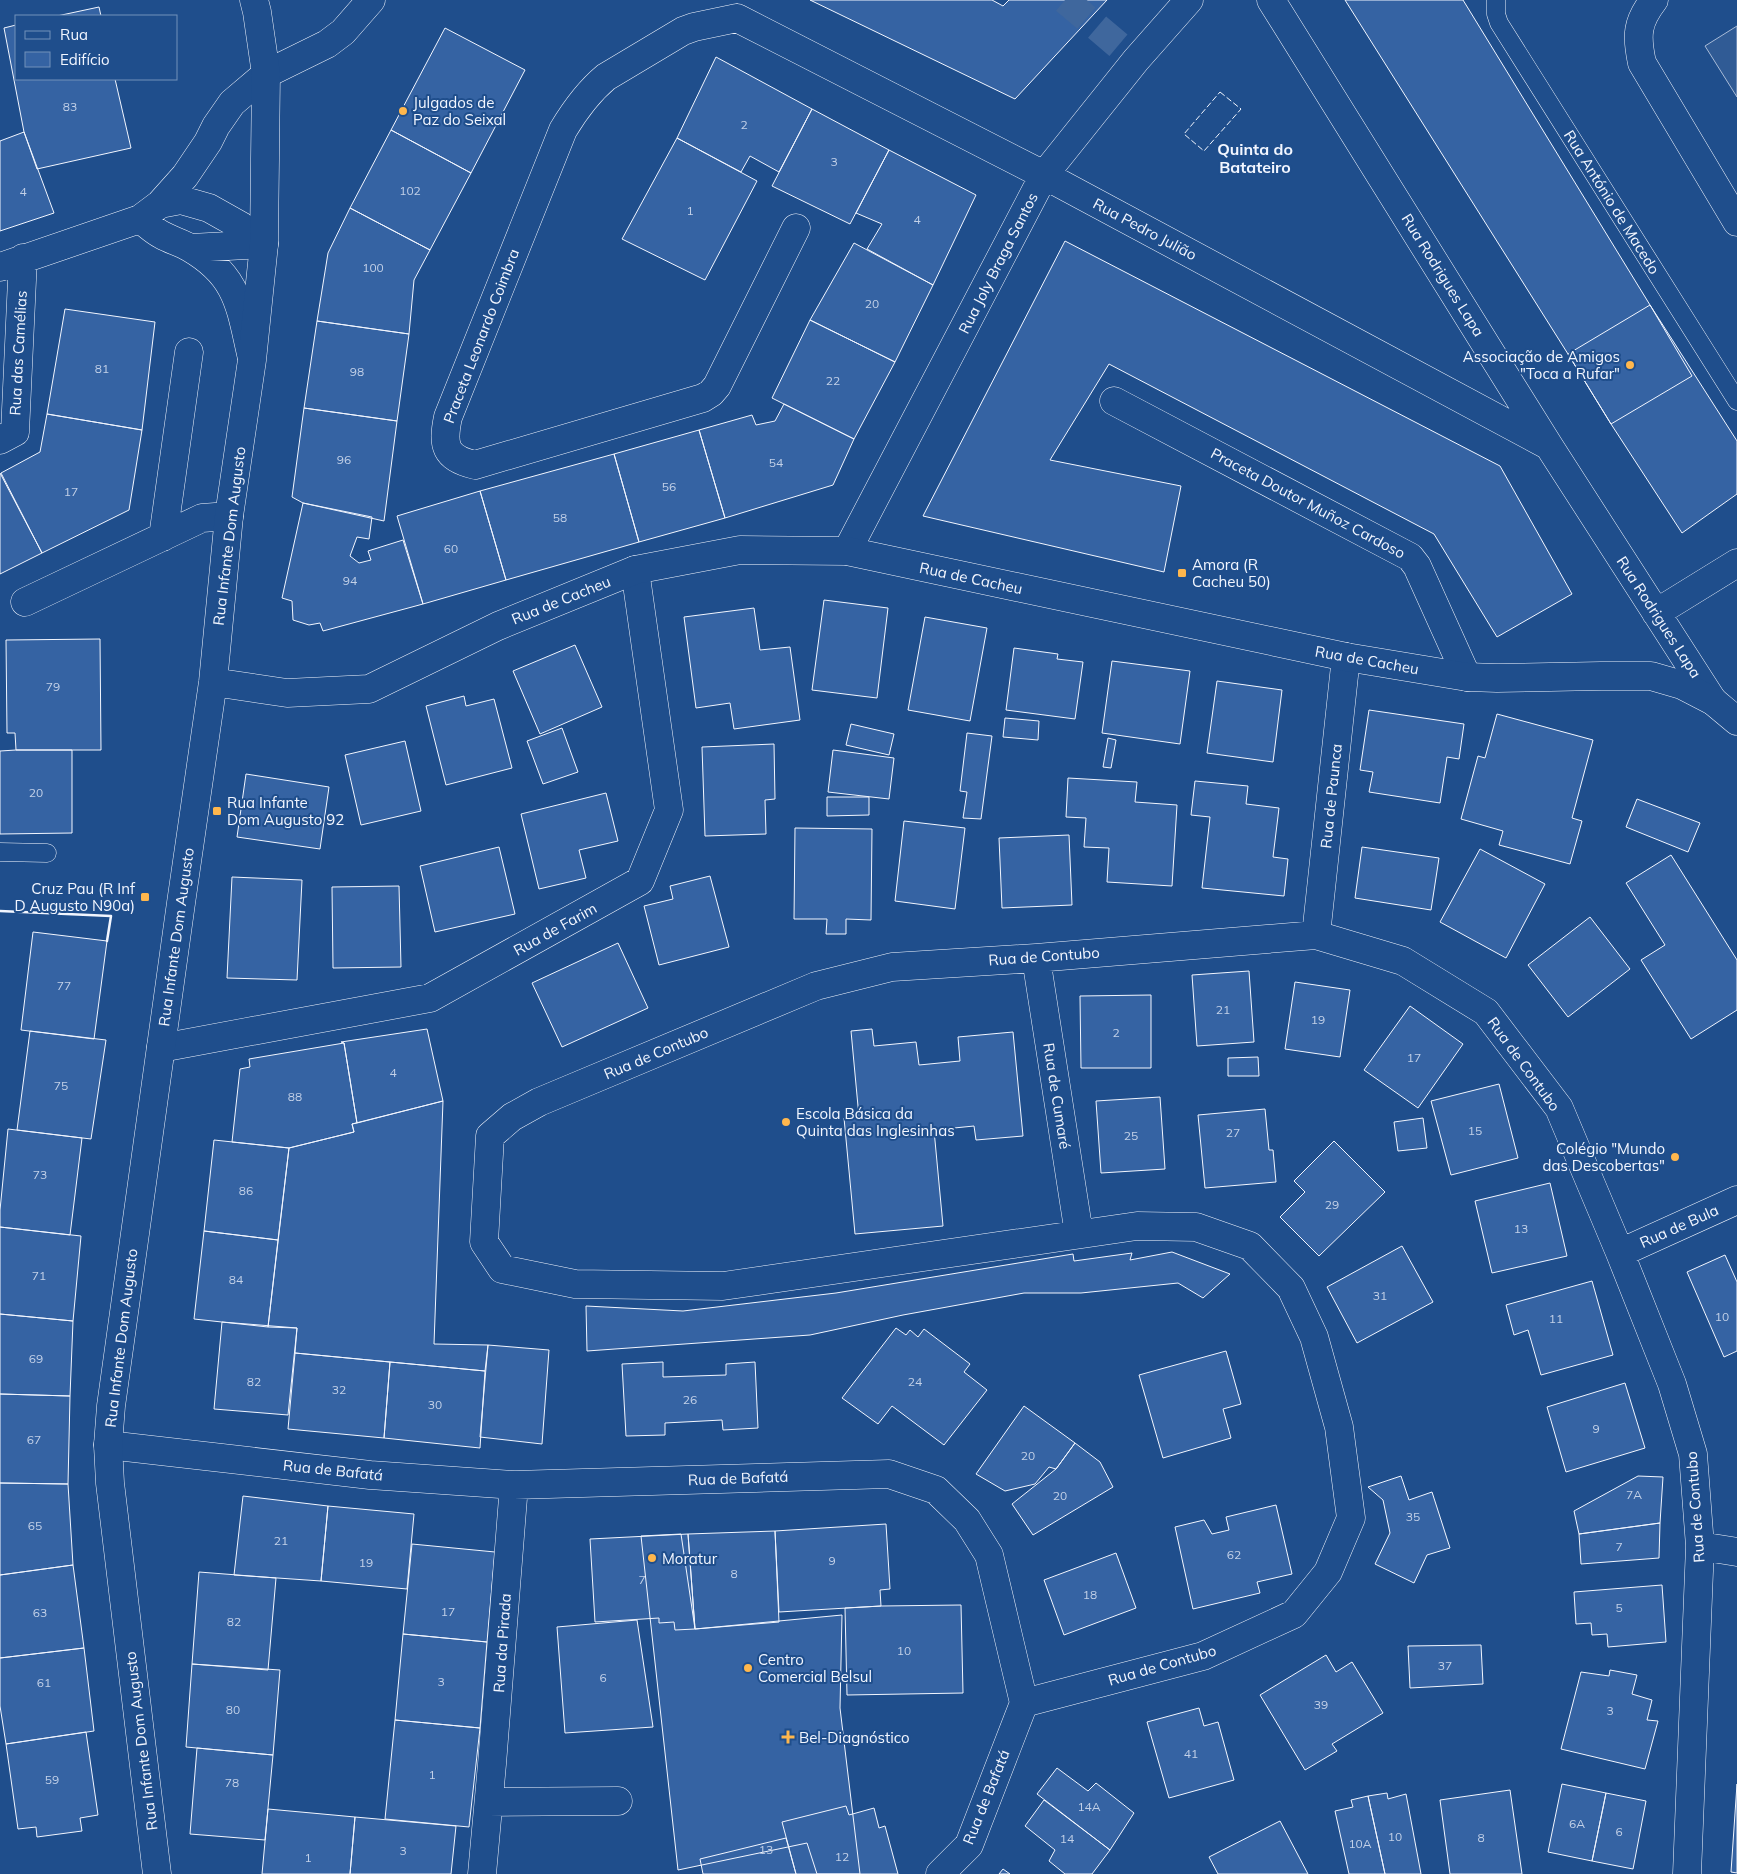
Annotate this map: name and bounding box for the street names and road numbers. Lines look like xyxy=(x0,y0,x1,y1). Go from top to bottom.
street label: Rua António de Macedo xyxy=(1560,126,1664,278)
street label: Rua Joly Braga Santos xyxy=(954,189,1042,337)
street label: Rua Pedro Julião xyxy=(1090,194,1200,264)
street label: Rua Rodrigues Lapa xyxy=(1398,210,1488,340)
street label: Praceta Leonardo Coimbra xyxy=(439,246,523,426)
street label: Rua das Camélias xyxy=(5,290,31,416)
street label: Praceta Doutor Muñoz Cardoso xyxy=(1208,444,1408,562)
street label: Rua Infante Dom Augusto xyxy=(209,446,249,626)
street label: Rua Rodrigues Lapa xyxy=(1613,553,1705,681)
street label: Rua de Cacheu xyxy=(918,558,1024,598)
street label: Rua de Cacheu xyxy=(509,572,613,628)
street label: Rua de Cacheu xyxy=(1314,642,1420,678)
street label: Rua de Paunca xyxy=(1316,743,1346,849)
street label: Rua Infante Dom Augusto xyxy=(154,847,198,1027)
street label: Rua de Farim xyxy=(510,898,600,960)
street label: Rua de Contubo xyxy=(988,943,1100,969)
street label: Rua de Contubo xyxy=(1484,1013,1564,1115)
street label: Rua de Contubo xyxy=(601,1022,711,1084)
street label: Rua de Cumaré xyxy=(1039,1041,1075,1151)
street label: Rua de Bula xyxy=(1637,1200,1721,1252)
street label: Rua Infante Dom Augusto xyxy=(101,1248,141,1428)
street label: Rua de Contubo xyxy=(1682,1451,1708,1563)
street label: Rua de Bafatá xyxy=(282,1455,384,1485)
street label: Rua de Bafatá xyxy=(687,1467,789,1489)
street label: Rua da Pirada xyxy=(489,1593,515,1693)
street label: Rua de Contubo xyxy=(1106,1640,1218,1690)
street label: Rua Infante Dom Augusto xyxy=(121,1651,161,1831)
street label: Rua de Bafatá xyxy=(958,1747,1014,1847)

